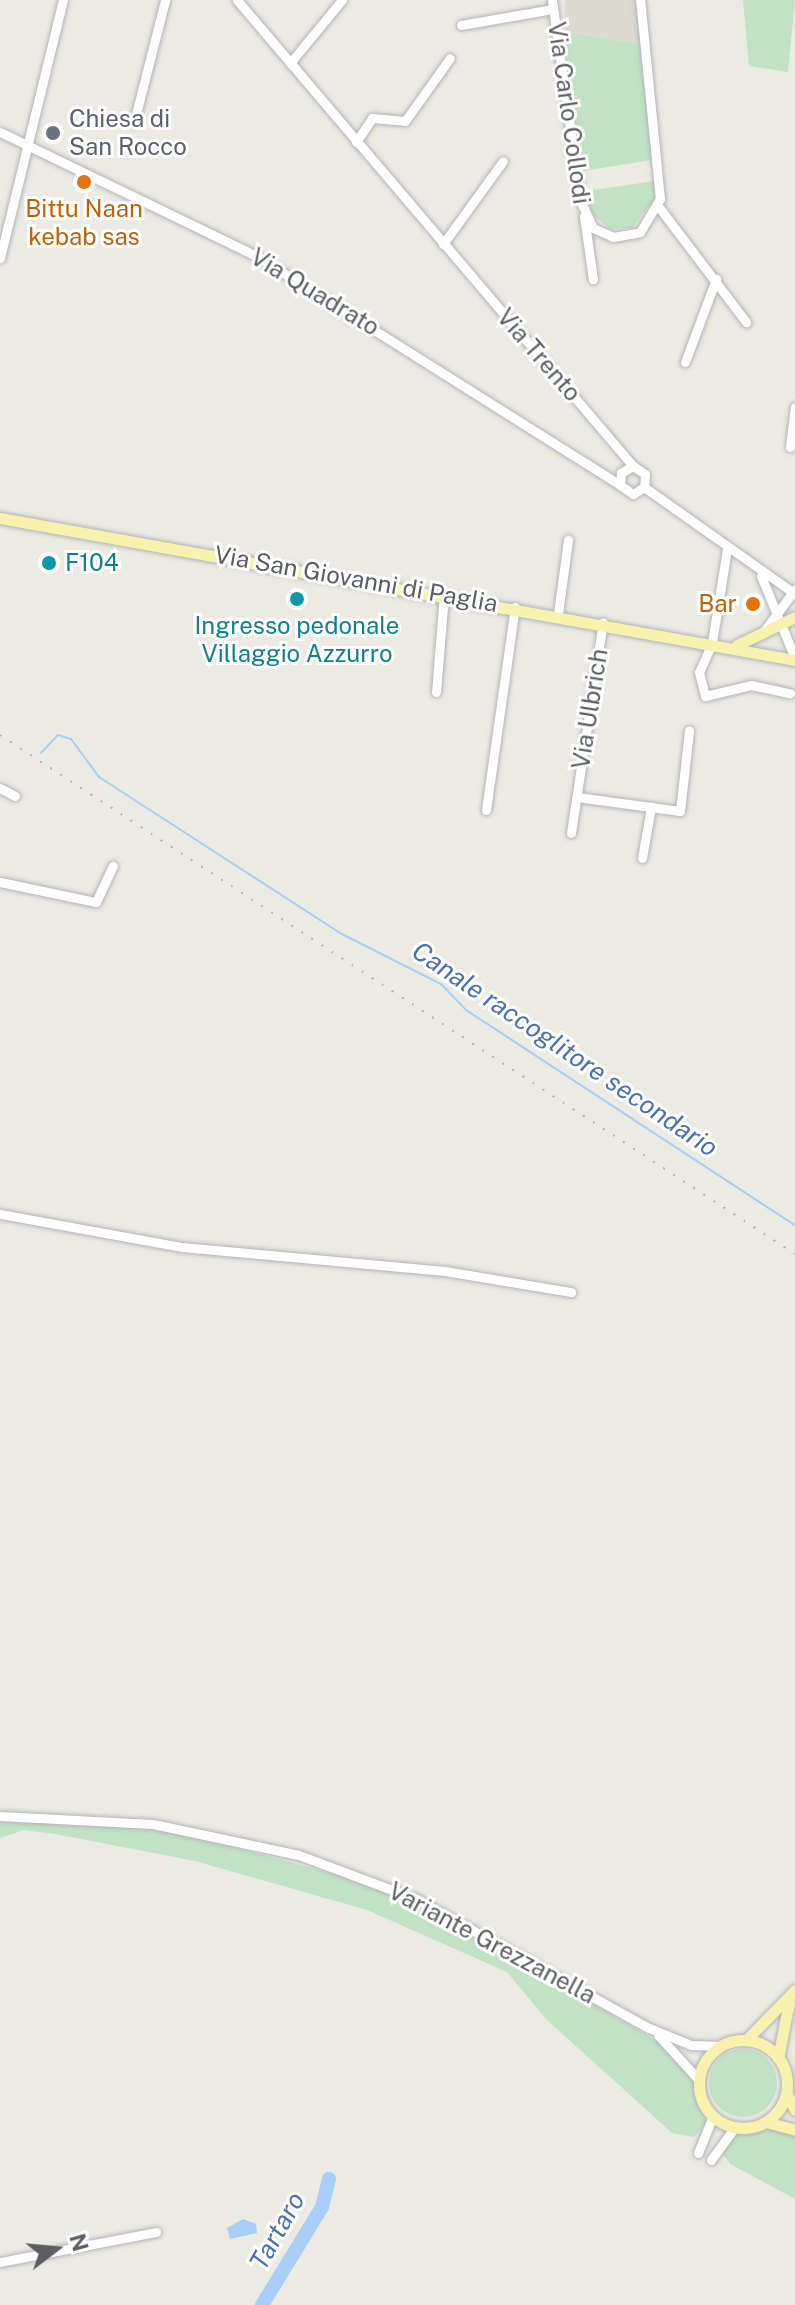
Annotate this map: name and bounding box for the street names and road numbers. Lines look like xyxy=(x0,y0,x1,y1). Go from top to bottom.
street label: Via Carlo Collodi xyxy=(542,20,596,206)
street label: Via Quadrato xyxy=(245,242,385,342)
street label: Via Trento xyxy=(491,303,587,407)
street label: Via San Giovanni di Paglia xyxy=(212,540,500,618)
street label: Via Ulbrich xyxy=(566,647,614,771)
street label: Variante Grezzanella xyxy=(384,1876,600,2010)

